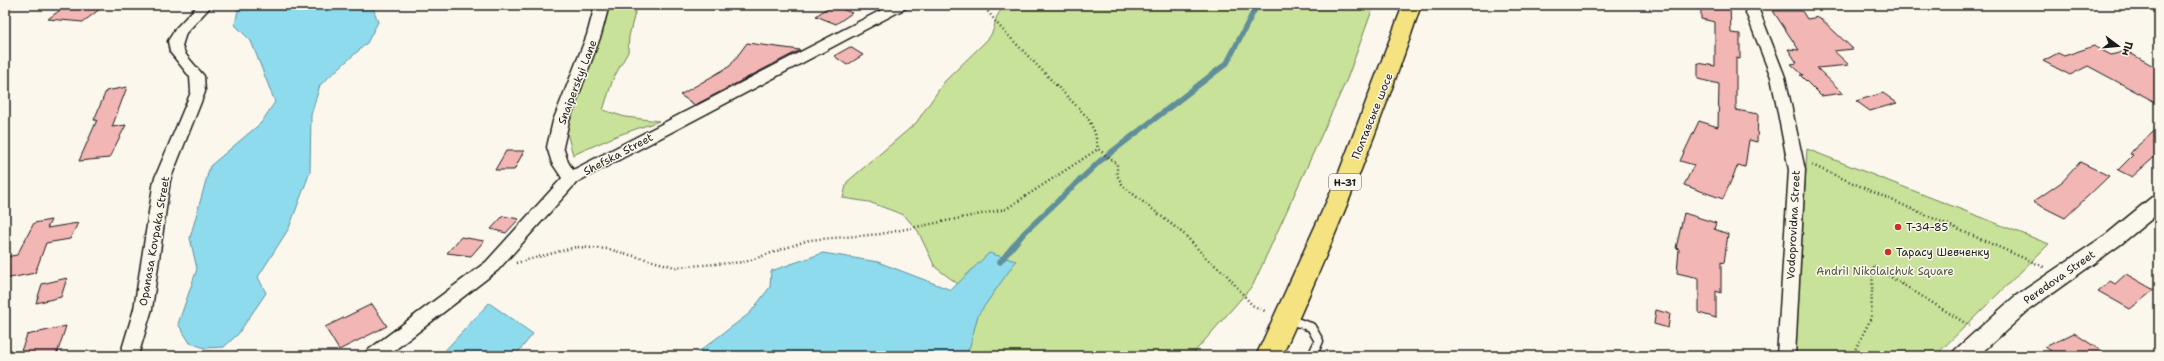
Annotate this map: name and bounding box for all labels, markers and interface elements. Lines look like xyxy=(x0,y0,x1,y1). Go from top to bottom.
north arrow xyxy=(2098,26,2138,66)
street label: Snaiperskyi Lane xyxy=(554,38,601,127)
text: Пн xyxy=(2118,40,2136,58)
street label: Полтавське шосе xyxy=(1348,71,1397,162)
street label: Shefska Street xyxy=(581,130,656,179)
street label: Vodoprovidna Street xyxy=(1783,170,1804,280)
road number: Н-31 xyxy=(1329,174,1361,190)
street label: Opanasa Kovpaka Street xyxy=(136,175,173,307)
place label: Т-34-85 xyxy=(1906,220,1948,235)
marker: Т-34-85 xyxy=(1893,222,1903,232)
place label: Тарасу Шевченку xyxy=(1896,245,1990,260)
marker: Тарасу Шевченку xyxy=(1883,247,1893,257)
street label: Peredova Street xyxy=(2020,247,2098,308)
park label: Andrii Nikolaichuk Square xyxy=(1816,264,1954,279)

